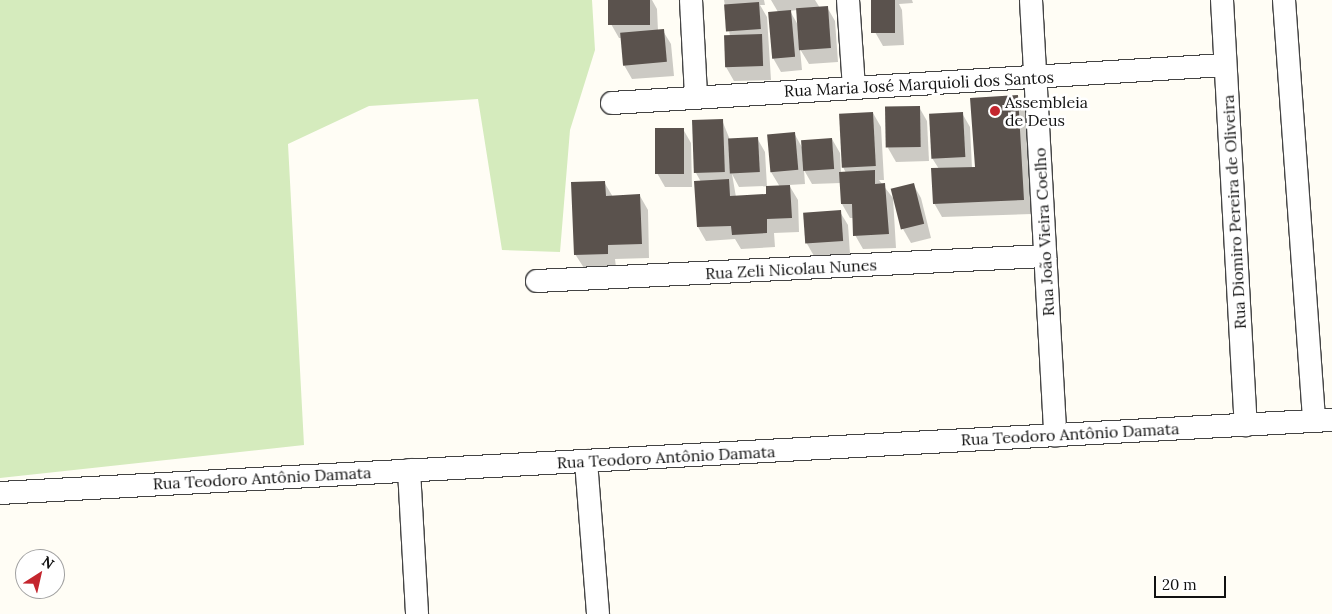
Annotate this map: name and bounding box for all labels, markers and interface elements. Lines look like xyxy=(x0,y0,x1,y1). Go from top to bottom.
street label: Rua Maria José Marquioli dos Santos xyxy=(784,67,1054,101)
place label: Assembleia de Deus xyxy=(1005,92,1088,130)
street label: Rua Diomiro Pereira de Oliveira xyxy=(1218,94,1250,330)
marker: Assembleia de Deus xyxy=(989,105,1001,117)
street label: Rua João Vieira Coelho xyxy=(1030,147,1058,317)
street label: Rua Zeli Nicolau Nunes xyxy=(705,255,877,283)
street label: Rua Teodoro Antônio Damata xyxy=(960,419,1180,449)
street label: Rua Teodoro Antônio Damata xyxy=(556,442,776,472)
street label: Rua Teodoro Antônio Damata xyxy=(152,463,372,493)
north arrow xyxy=(15,549,65,599)
text: N xyxy=(38,552,58,573)
scale bar xyxy=(1157,566,1230,598)
text: 20 m xyxy=(1162,575,1197,594)

